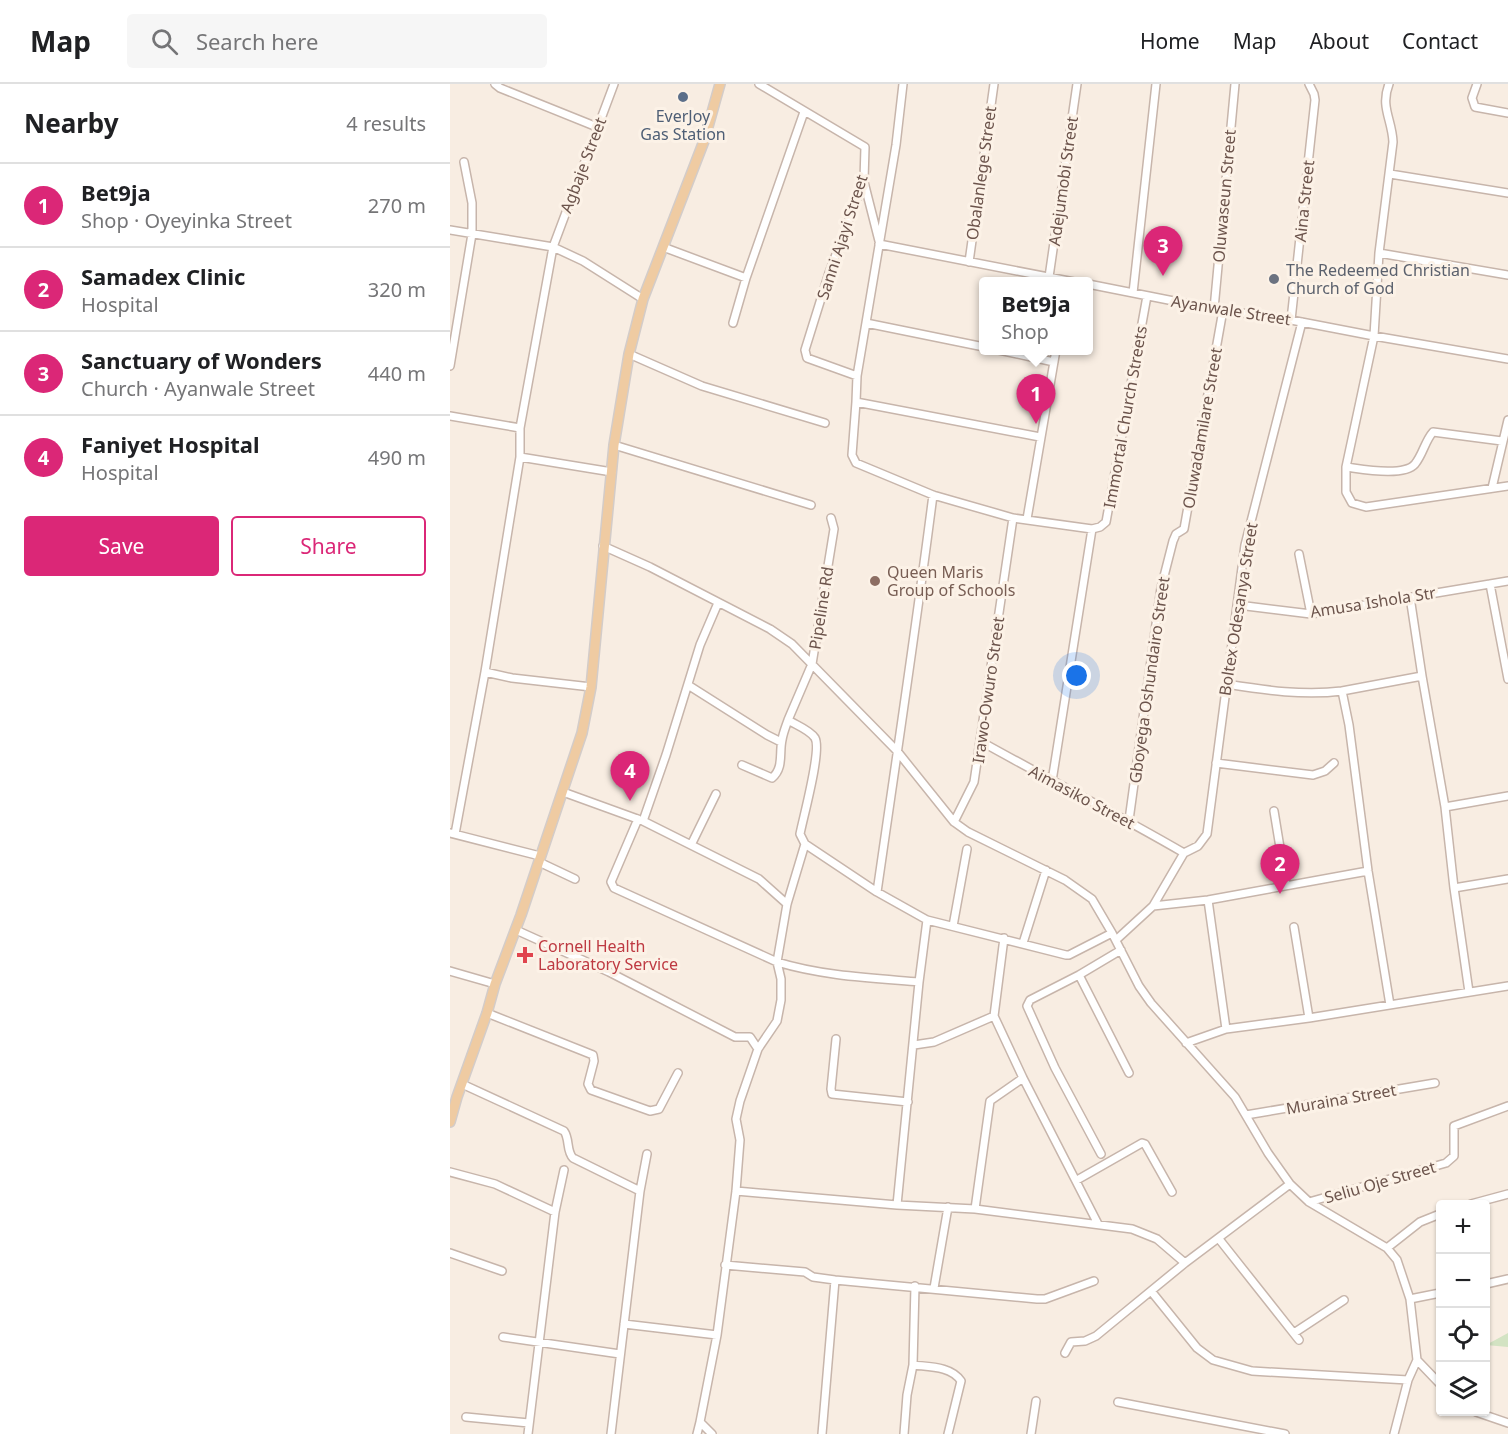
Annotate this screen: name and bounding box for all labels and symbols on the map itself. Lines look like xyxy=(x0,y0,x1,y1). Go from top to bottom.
marker: EverJoy Gas Station xyxy=(676,90,690,104)
street label: Obalanlege Street xyxy=(961,104,1001,241)
place label: EverJoy Gas Station xyxy=(640,105,726,145)
street label: Agbaje Street xyxy=(555,114,611,216)
street label: Adejumobi Street xyxy=(1043,115,1083,247)
street label: Oluwaseun Street xyxy=(1207,128,1241,263)
street label: Aina Street xyxy=(1289,159,1319,243)
street label: Sanni Ajayi Street xyxy=(811,171,873,302)
pin: 3 xyxy=(1144,226,1182,276)
place label: The Redeemed Christian Church of God xyxy=(1286,259,1470,299)
marker: The Redeemed Christian Church of God xyxy=(1267,272,1281,286)
street label: Ayanwale Street xyxy=(1170,290,1293,330)
street label: Immortal Church Streets xyxy=(1098,324,1152,510)
street label: Oluwadamilare Street xyxy=(1177,346,1227,510)
pin: 1 xyxy=(1016,374,1056,424)
street label: Boltex Odesanya Street xyxy=(1213,521,1263,697)
place label: Queen Maris Group of Schools xyxy=(887,561,1015,601)
street label: Pipeline Rd xyxy=(804,565,838,651)
marker: Queen Maris Group of Schools xyxy=(868,574,882,588)
street label: Gboyega Oshundairo Street xyxy=(1124,575,1174,785)
street label: Amusa Ishola Str xyxy=(1309,581,1438,623)
street label: Irawo-Owuro Street xyxy=(967,615,1009,765)
your location xyxy=(1062,661,1091,690)
pin: 4 xyxy=(610,752,650,801)
street label: Aimasiko Street xyxy=(1025,760,1139,834)
pin: 2 xyxy=(1260,844,1300,894)
place label: Cornell Health Laboratory Service xyxy=(538,935,678,975)
marker: Cornell Health Laboratory Service xyxy=(516,946,534,964)
street label: Muraina Street xyxy=(1284,1078,1398,1120)
street label: Seliu Oje Street xyxy=(1322,1156,1438,1208)

